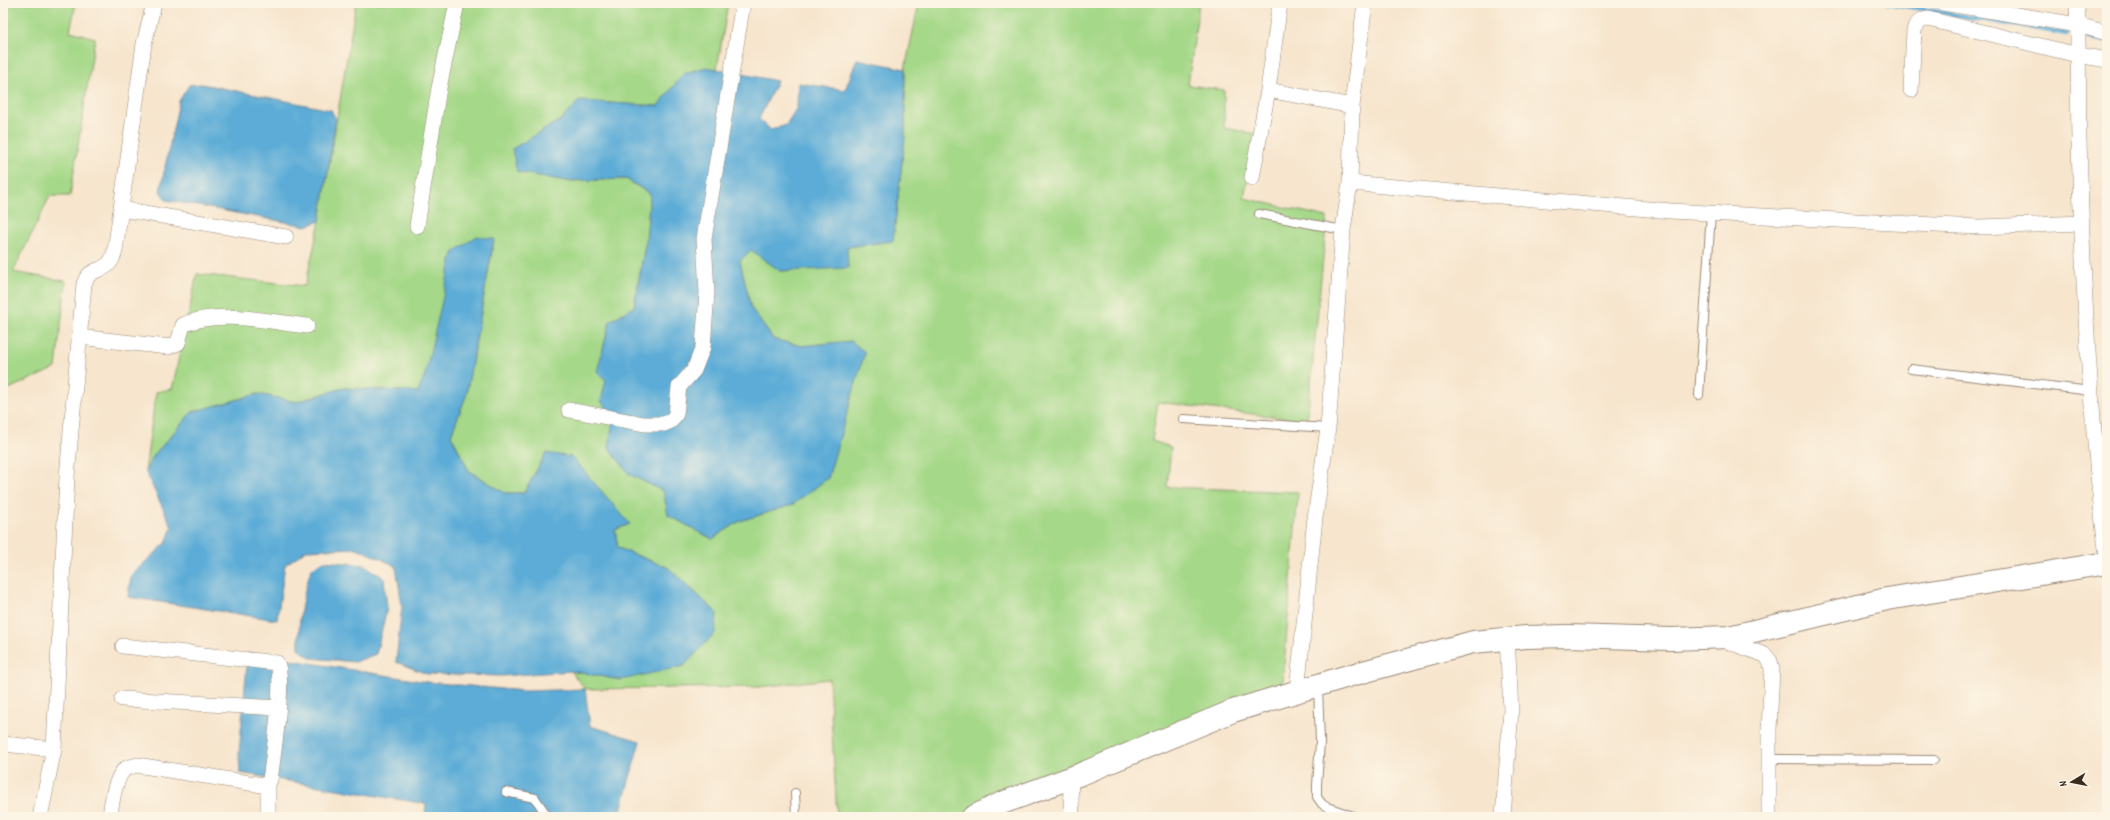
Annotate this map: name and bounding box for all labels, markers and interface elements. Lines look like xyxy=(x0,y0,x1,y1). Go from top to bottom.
north arrow xyxy=(2052,762,2092,802)
text: N xyxy=(2056,779,2072,787)

